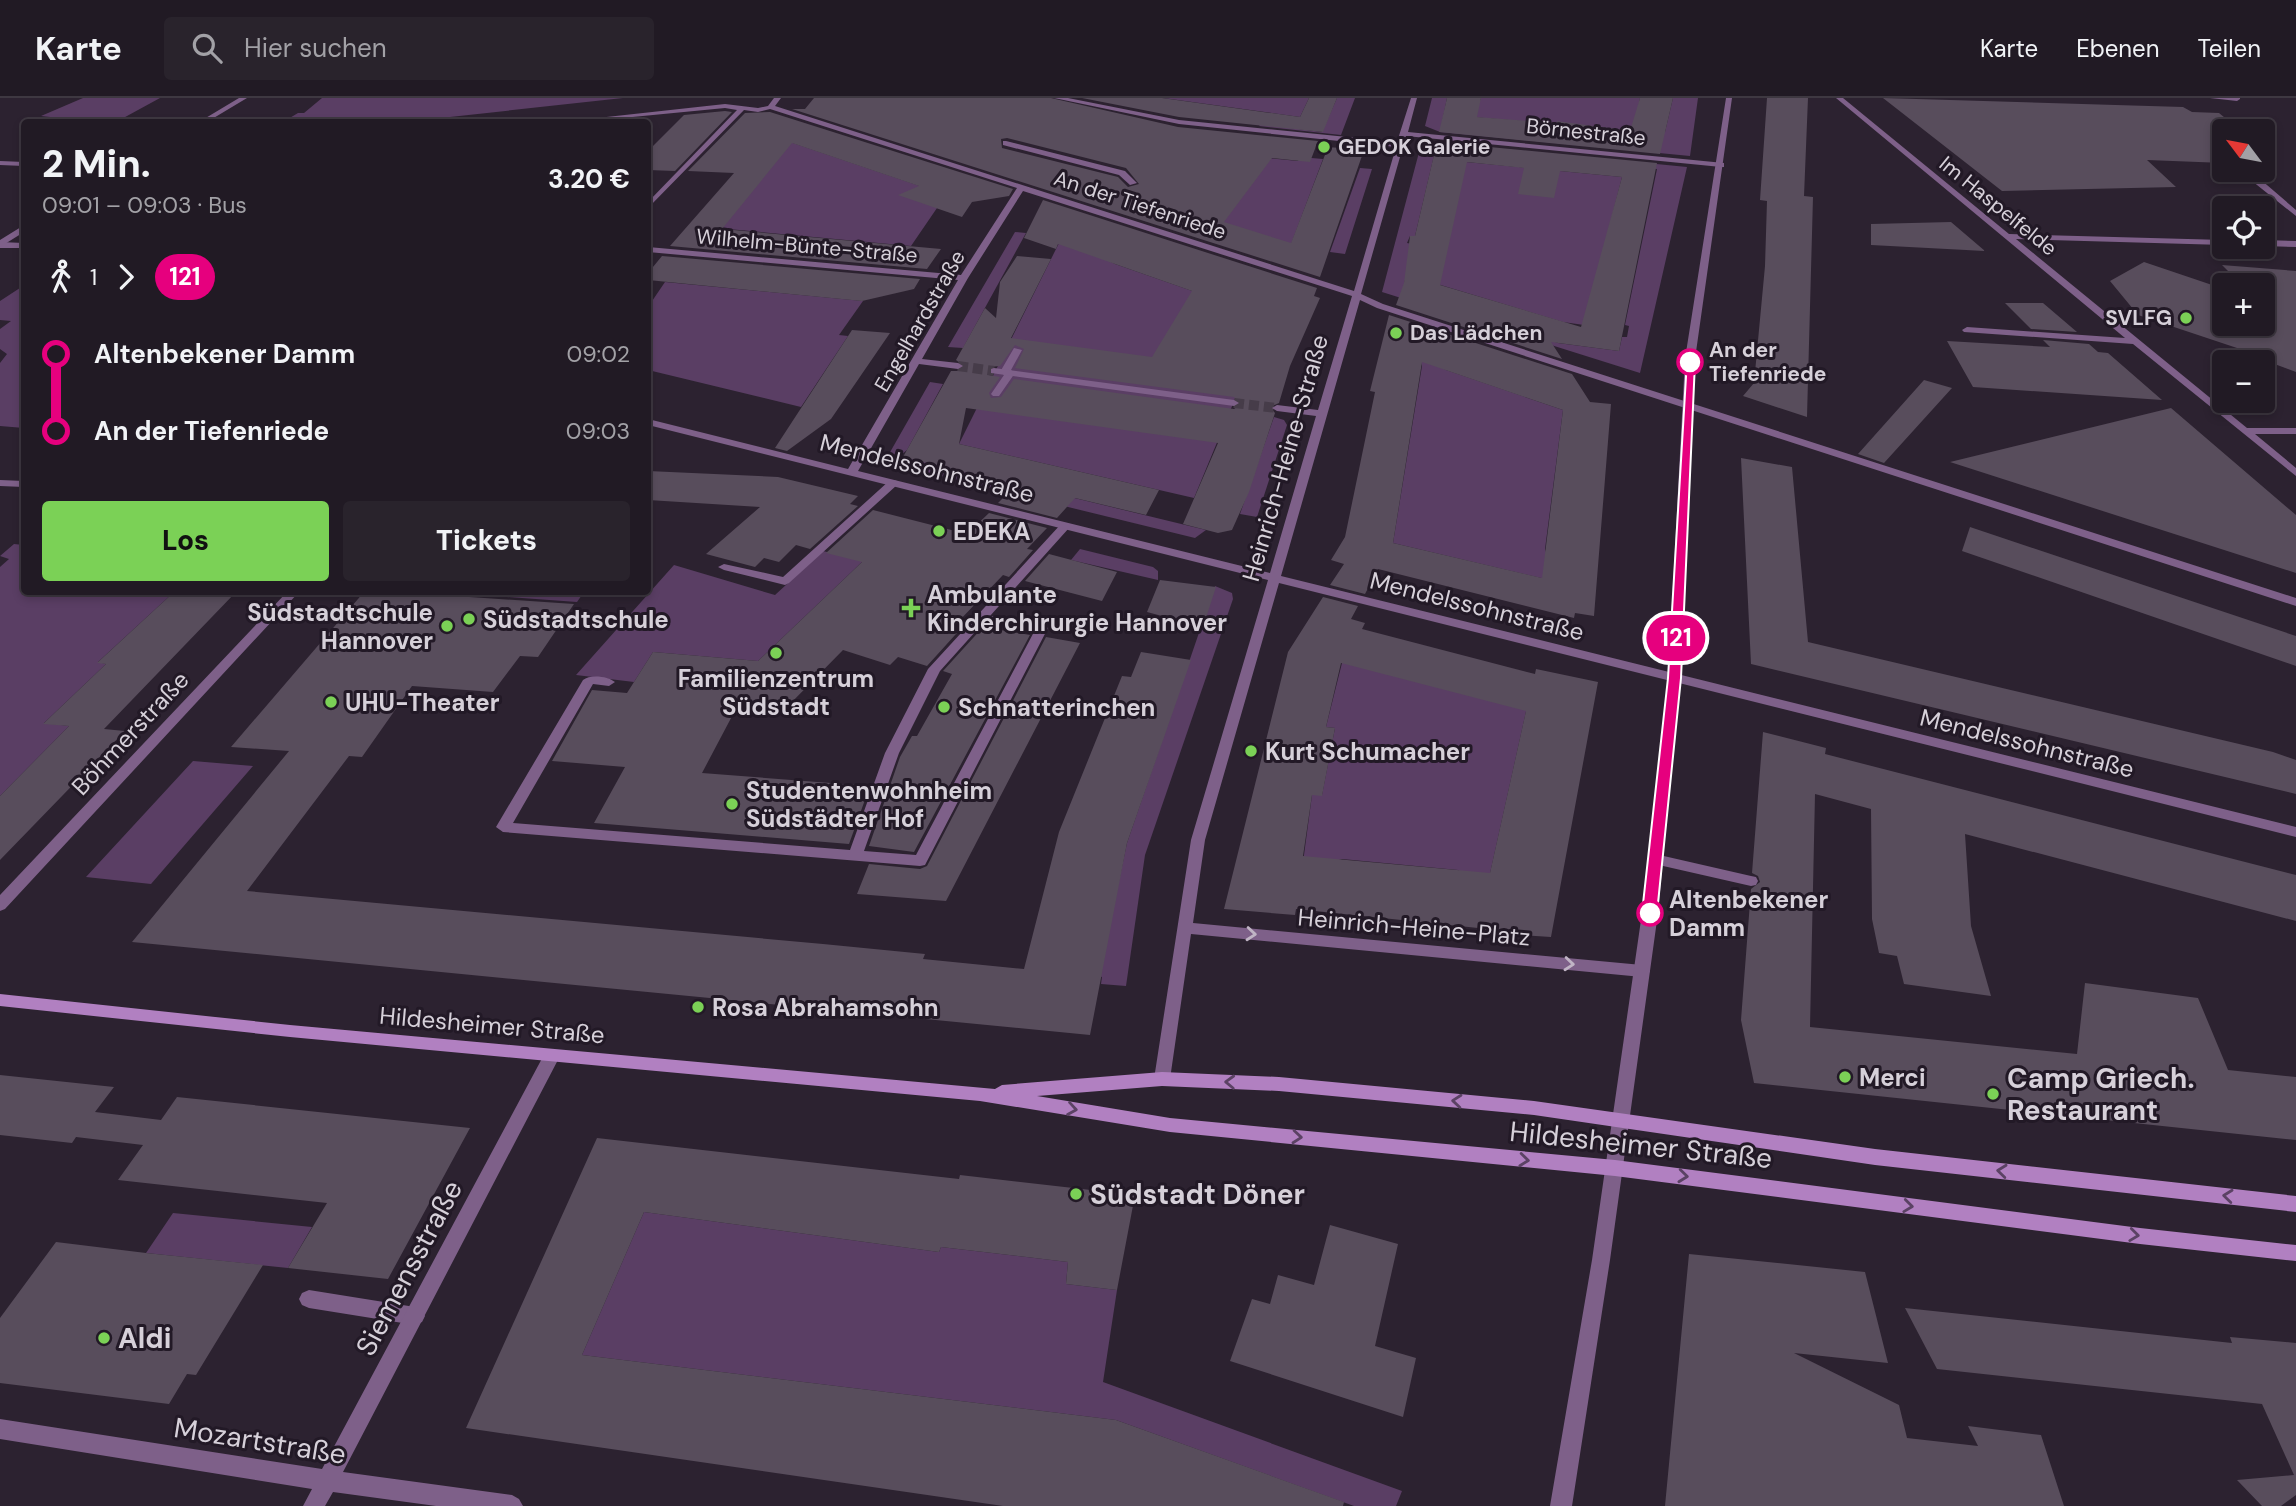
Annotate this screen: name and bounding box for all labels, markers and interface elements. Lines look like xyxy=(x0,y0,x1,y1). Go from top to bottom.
search box xyxy=(164,17,654,80)
text: Karte xyxy=(35,27,122,70)
icon: search xyxy=(188,29,226,67)
text: Hier suchen xyxy=(244,31,387,65)
text: Karte xyxy=(1980,33,2038,64)
text: Ebenen xyxy=(2076,33,2160,64)
text: Teilen xyxy=(2198,33,2261,64)
street label: Börnestraße xyxy=(1525,112,1647,152)
north arrow xyxy=(2212,119,2275,182)
map controls xyxy=(2212,119,2275,413)
place label: GEDOK Galerie xyxy=(1338,133,1490,161)
text: 2 Min. xyxy=(42,139,151,189)
marker: GEDOK Galerie xyxy=(1316,139,1332,155)
street label: Im Haspelfelde xyxy=(1933,150,2063,262)
text: 3.20 € xyxy=(548,162,630,196)
street label: An der Tiefenriede xyxy=(1050,164,1230,246)
text: 09:01 – 09:03 · Bus xyxy=(42,190,247,220)
button: locate xyxy=(2212,196,2275,259)
street label: Wilhelm-Bünte-Straße xyxy=(695,222,919,270)
street label: Engelhardstraße xyxy=(868,245,972,397)
icon: walk xyxy=(42,258,80,296)
icon: forward xyxy=(107,258,145,296)
text: 121 xyxy=(169,261,201,292)
text: 1 xyxy=(90,262,97,292)
button: + xyxy=(2212,273,2275,336)
place label: SVLFG xyxy=(2105,304,2172,332)
marker: SVLFG xyxy=(2178,310,2194,326)
place label: Das Lädchen xyxy=(1410,319,1542,347)
marker: Das Lädchen xyxy=(1388,325,1404,341)
street label: Heinrich-Heine-Straße xyxy=(1235,331,1335,585)
place label: An der Tiefenriede xyxy=(1709,336,1826,388)
text: Altenbekener Damm xyxy=(94,337,355,371)
text: 09:02 xyxy=(566,339,630,369)
marker: An der Tiefenriede xyxy=(1677,349,1703,375)
button: − xyxy=(2212,350,2275,413)
text: An der Tiefenriede xyxy=(94,414,329,448)
text: 09:03 xyxy=(566,416,630,446)
street label: Mendelssohnstraße xyxy=(817,426,1037,510)
button: Los xyxy=(42,501,329,581)
button: Tickets xyxy=(343,501,630,581)
place label: EDEKA xyxy=(953,516,1031,547)
marker: EDEKA xyxy=(931,523,947,539)
street label: Mendelssohnstraße xyxy=(1367,564,1587,648)
place label: Ambulante Kinderchirurgie Hannover xyxy=(927,579,1227,638)
place label: Südstadtschule Hannover xyxy=(247,597,433,656)
marker: Ambulante Kinderchirurgie Hannover xyxy=(901,598,921,618)
place label: Südstadtschule xyxy=(483,604,669,635)
marker: Südstadtschule xyxy=(461,611,477,627)
line badge: 121 xyxy=(1636,615,1716,661)
marker: Südstadtschule Hannover xyxy=(439,618,455,634)
text: 121 xyxy=(1660,622,1692,653)
marker: Familienzentrum Südstadt xyxy=(768,645,784,661)
place label: Familienzentrum Südstadt xyxy=(678,663,874,722)
street label: Böhmerstraße xyxy=(65,664,195,802)
place label: UHU-Theater xyxy=(345,687,500,718)
place label: Schnatterinchen xyxy=(958,692,1155,723)
marker: UHU-Theater xyxy=(323,694,339,710)
marker: Schnatterinchen xyxy=(936,699,952,715)
street label: Mendelssohnstraße xyxy=(1917,701,2137,785)
place label: Kurt Schumacher xyxy=(1265,736,1470,767)
marker: Kurt Schumacher xyxy=(1243,743,1259,759)
place label: Studentenwohnheim Südstädter Hof xyxy=(746,775,992,834)
marker: Studentenwohnheim Südstädter Hof xyxy=(724,796,740,812)
place label: Altenbekener Damm xyxy=(1669,884,1829,943)
marker: Altenbekener Damm xyxy=(1637,900,1663,926)
street label: Heinrich-Heine-Platz xyxy=(1296,901,1532,953)
one-way arrow xyxy=(1245,926,1256,941)
one-way arrow xyxy=(1564,956,1575,971)
place label: Rosa Abrahamsohn xyxy=(712,992,939,1023)
marker: Rosa Abrahamsohn xyxy=(690,999,706,1015)
street label: Hildesheimer Straße xyxy=(378,1000,606,1050)
place label: Camp Griech. Restaurant xyxy=(2007,1060,2194,1129)
place label: Merci xyxy=(1859,1062,1925,1093)
marker: Merci xyxy=(1837,1069,1853,1085)
one-way arrow xyxy=(1224,1075,1235,1090)
marker: Camp Griech. Restaurant xyxy=(1985,1086,2001,1102)
one-way arrow xyxy=(1451,1094,1462,1109)
one-way arrow xyxy=(1066,1101,1077,1116)
street label: Hildesheimer Straße xyxy=(1508,1113,1774,1177)
one-way arrow xyxy=(1291,1130,1303,1145)
one-way arrow xyxy=(1518,1152,1529,1167)
one-way arrow xyxy=(1996,1164,2007,1179)
one-way arrow xyxy=(1677,1169,1689,1184)
street label: Siemensstraße xyxy=(347,1174,471,1362)
place label: Südstadt Döner xyxy=(1090,1176,1305,1213)
marker: Südstadt Döner xyxy=(1068,1186,1084,1202)
one-way arrow xyxy=(2222,1189,2234,1204)
one-way arrow xyxy=(1902,1198,1914,1213)
one-way arrow xyxy=(2128,1228,2140,1243)
place label: Aldi xyxy=(118,1320,171,1357)
marker: Aldi xyxy=(96,1330,112,1346)
street label: Mozartstraße xyxy=(171,1409,349,1473)

